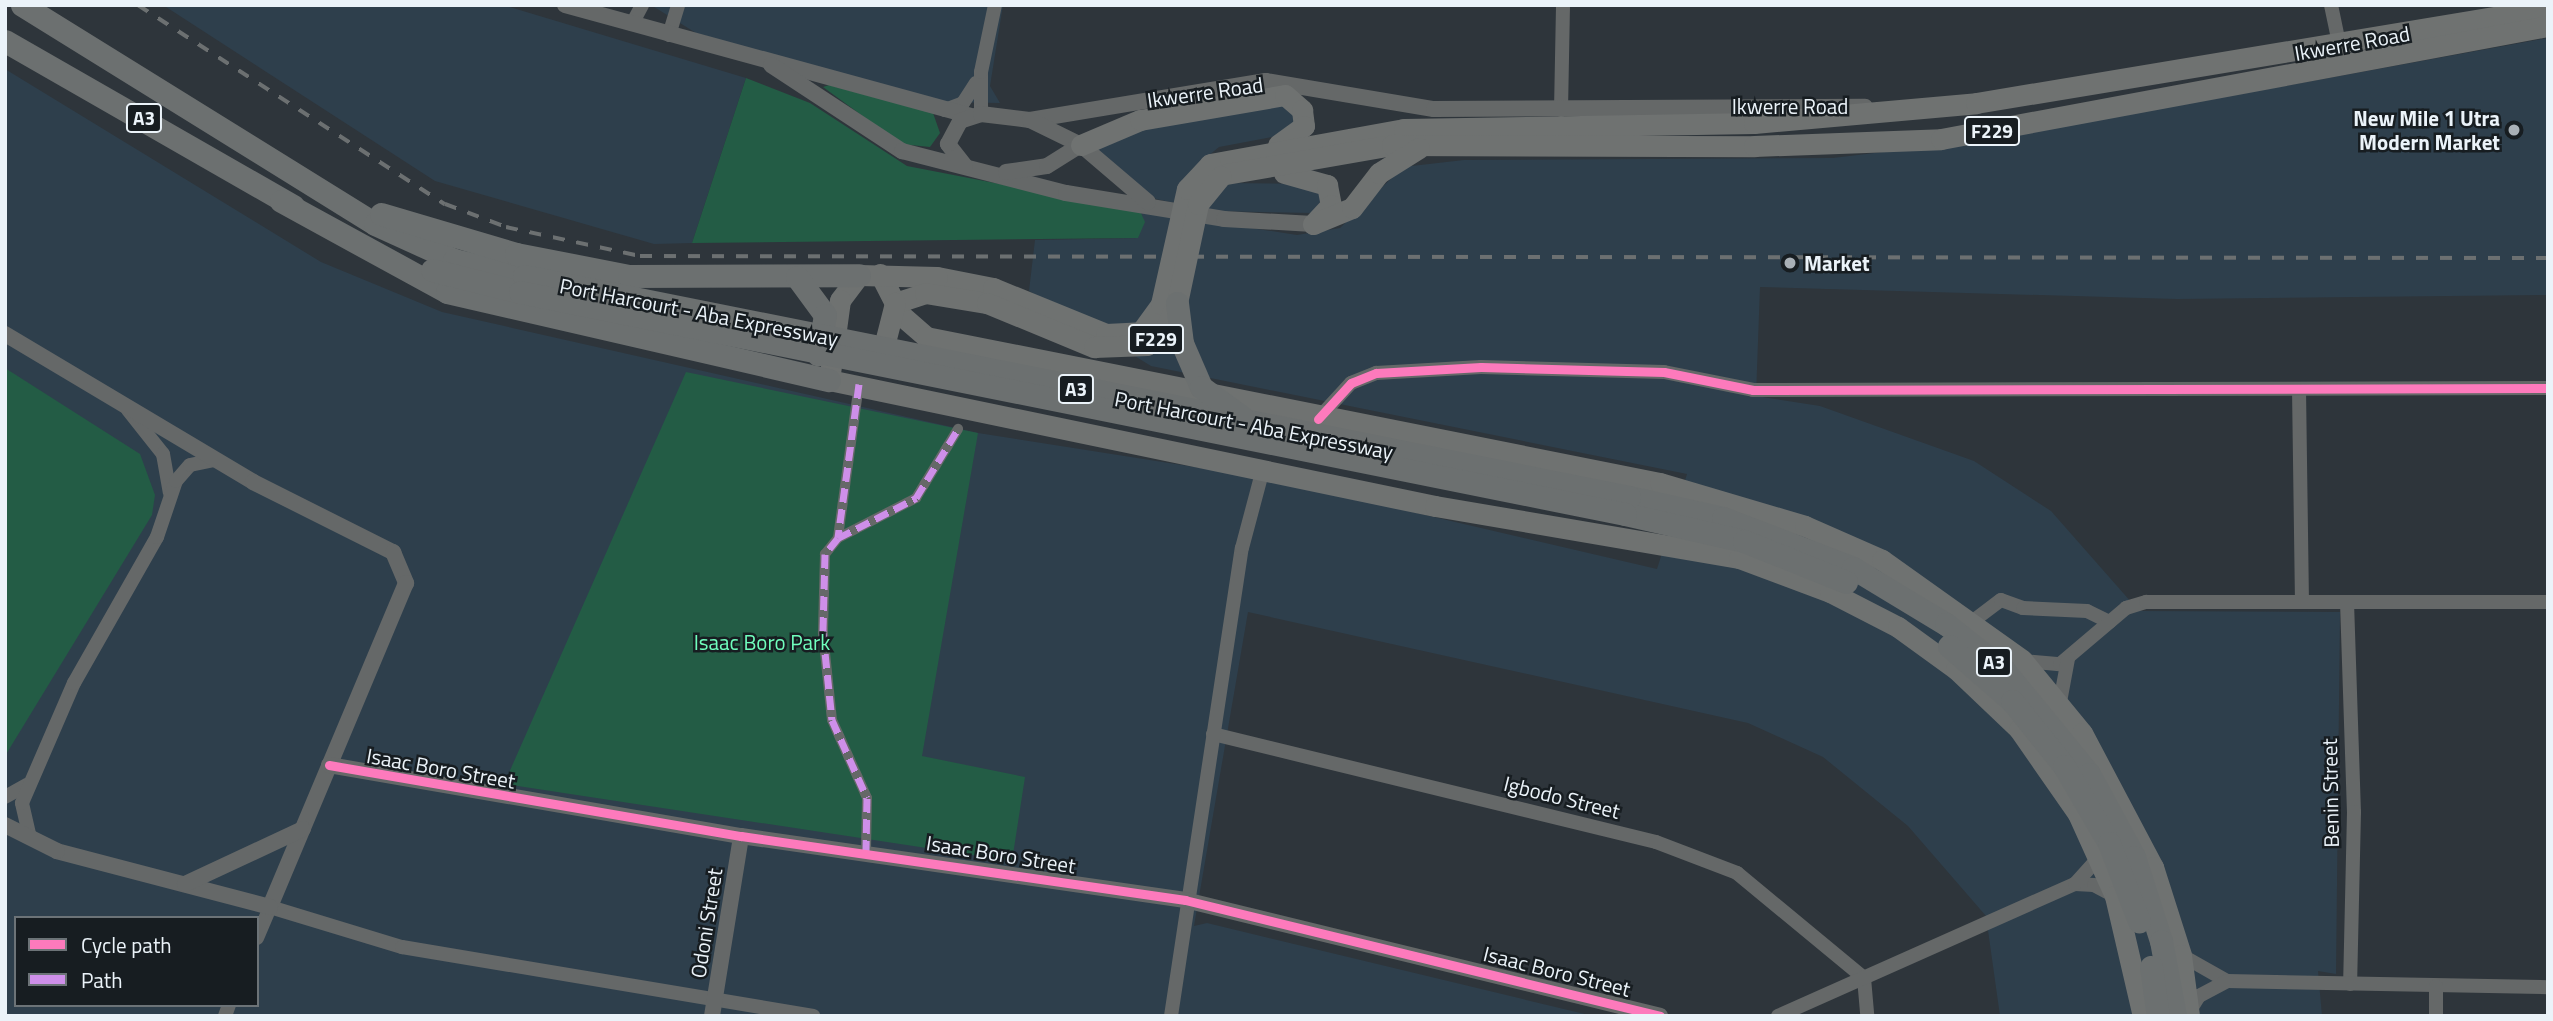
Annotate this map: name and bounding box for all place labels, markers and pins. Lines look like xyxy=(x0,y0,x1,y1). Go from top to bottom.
place label: New Mile 1 Utra Modern Market xyxy=(2353,105,2500,155)
marker: New Mile 1 Utra Modern Market xyxy=(2506,122,2522,138)
place label: Market xyxy=(1804,250,1870,276)
marker: Market xyxy=(1782,255,1798,271)

